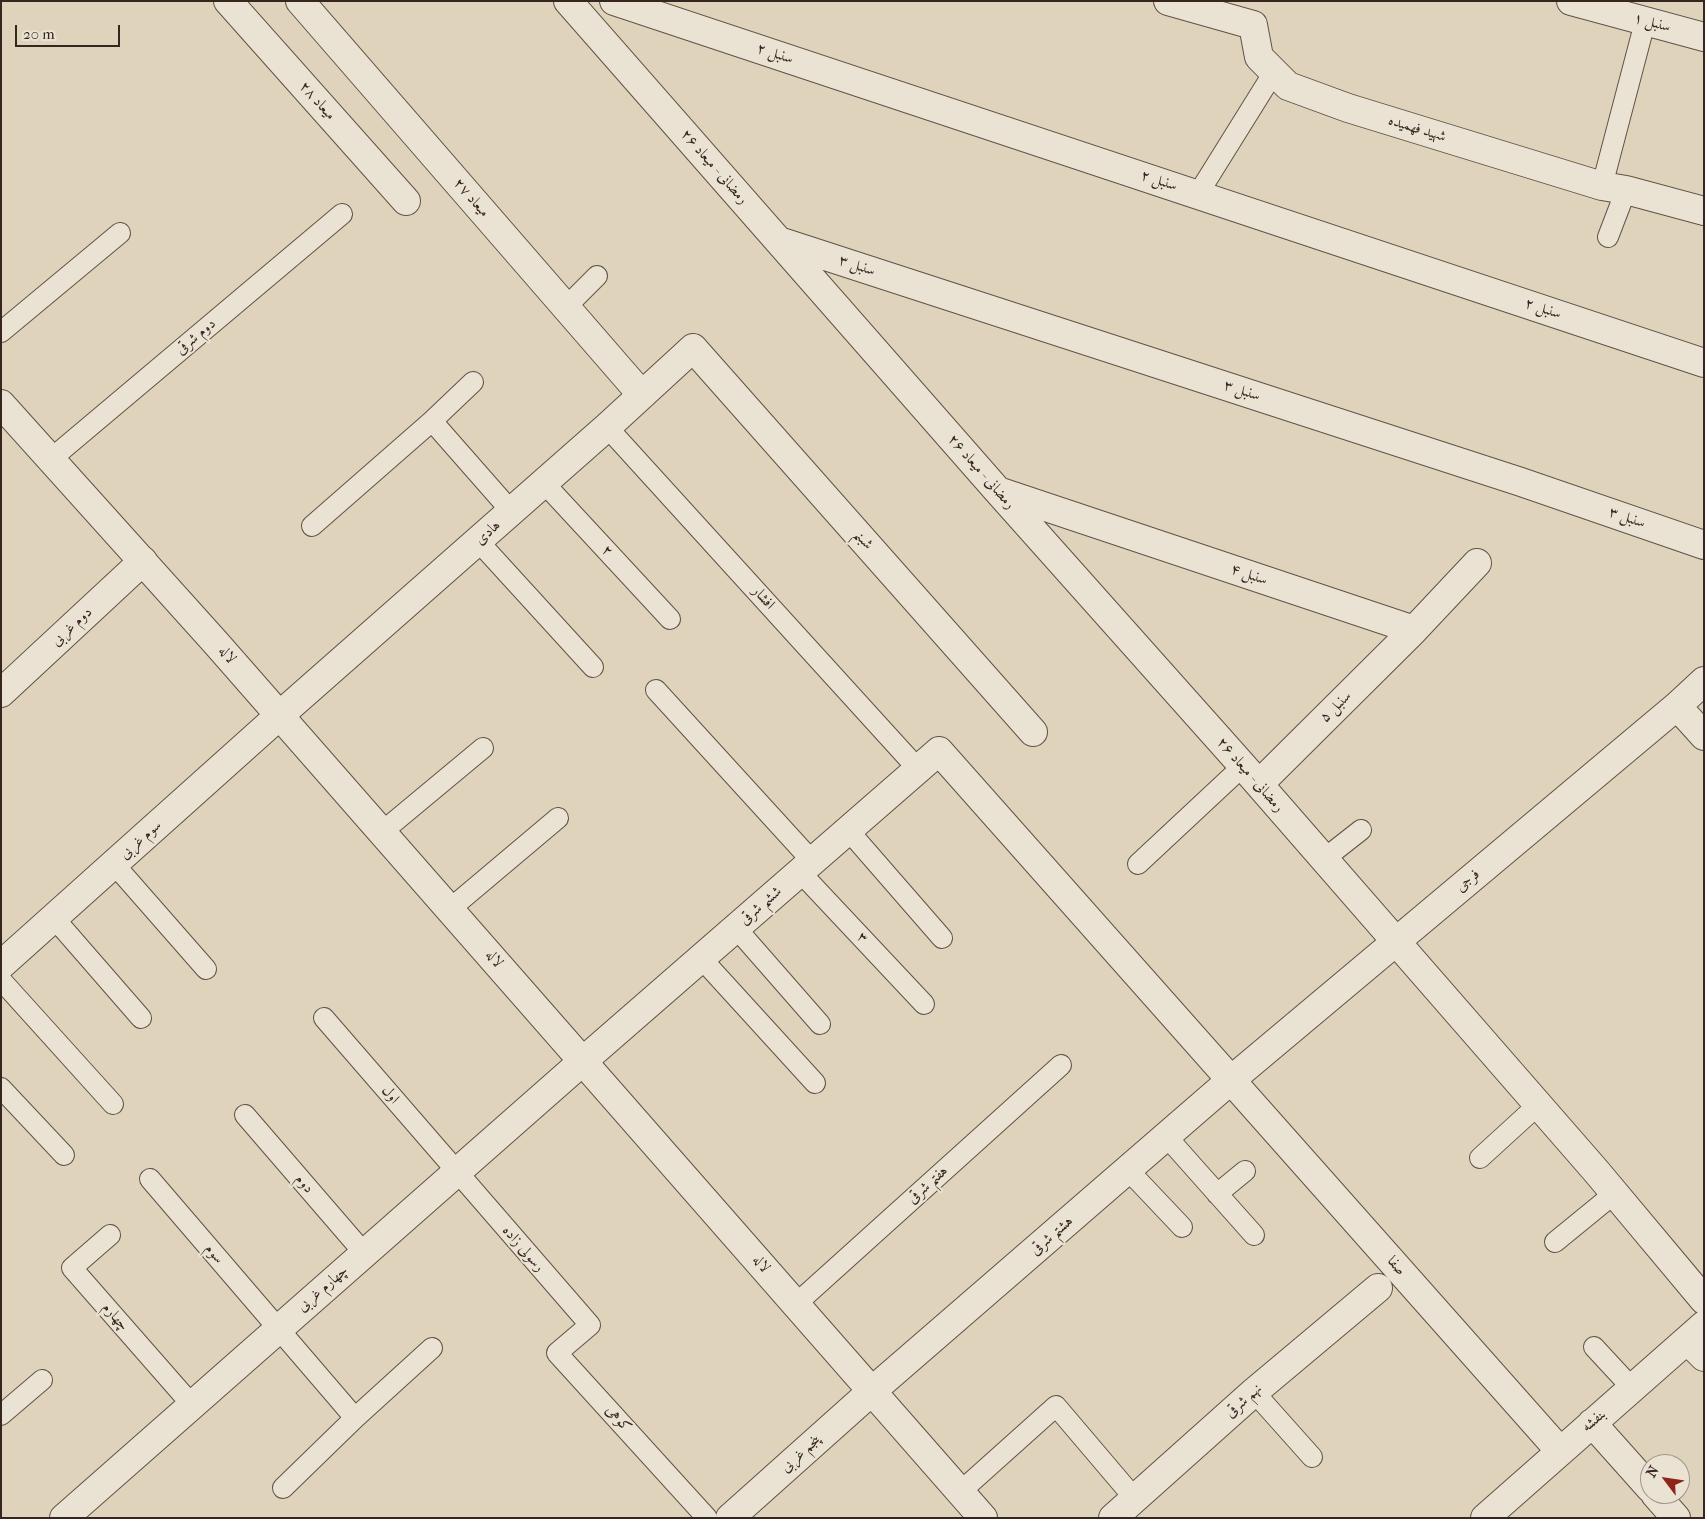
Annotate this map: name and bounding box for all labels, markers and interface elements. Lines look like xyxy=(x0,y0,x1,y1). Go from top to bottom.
street label: سنبل ۱ xyxy=(1632,9,1672,37)
scale bar xyxy=(18,15,122,47)
text: 20 m xyxy=(23,25,55,43)
street label: سنبل ۲ xyxy=(754,40,796,68)
street label: میعاد ۲۸ xyxy=(295,78,339,124)
street label: شهید فهمیده xyxy=(1386,112,1448,146)
street label: رمضانی - میعاد ۲۶ xyxy=(677,126,751,208)
street label: سنبل ۲ xyxy=(1138,167,1180,195)
street label: میعاد ۲۷ xyxy=(449,175,493,221)
street label: سنبل ۳ xyxy=(836,252,878,280)
street label: سنبل ۲ xyxy=(1522,295,1564,323)
street label: دوم شرقی xyxy=(172,315,220,359)
street label: سنبل ۳ xyxy=(1221,377,1263,405)
street label: رمضانی - میعاد ۲۶ xyxy=(944,431,1018,513)
street label: سنبل ۳ xyxy=(1606,503,1648,533)
street label: هادی xyxy=(471,517,505,549)
street label: شبنم xyxy=(849,526,877,554)
street label: ۲ xyxy=(597,542,617,560)
street label: سنبل ۴ xyxy=(1228,560,1270,590)
street label: افشار xyxy=(748,582,778,614)
street label: دوم غربی xyxy=(48,604,96,650)
street label: لاله xyxy=(214,642,240,668)
street label: سنبل ۵ xyxy=(1316,687,1356,727)
street label: رمضانی - میعاد ۲۶ xyxy=(1213,734,1287,816)
street label: سوم غربی xyxy=(116,816,166,864)
street label: فرجی xyxy=(1452,866,1484,896)
street label: ششم شرقی xyxy=(736,883,786,929)
street label: ۳ xyxy=(852,929,872,947)
street label: لاله xyxy=(481,946,507,972)
street label: اول xyxy=(377,1082,403,1108)
street label: هفتم شرقی xyxy=(904,1162,952,1208)
street label: دوم xyxy=(291,1171,317,1197)
street label: هشتم شرقی xyxy=(1027,1212,1077,1260)
street label: رسولی زاده xyxy=(498,1222,548,1276)
street label: سوم xyxy=(201,1240,227,1268)
street label: لاله xyxy=(748,1251,774,1277)
street label: صفا xyxy=(1383,1253,1409,1279)
street label: چهارم غربی xyxy=(294,1262,352,1316)
street label: چهارم xyxy=(98,1299,132,1335)
street label: نهم شرقی xyxy=(1222,1380,1266,1422)
street label: کوهی xyxy=(601,1402,635,1436)
street label: بنفشه xyxy=(1578,1406,1610,1436)
street label: پنجم غربی xyxy=(777,1431,825,1477)
north arrow xyxy=(1640,1454,1690,1504)
text: N xyxy=(1643,1463,1663,1480)

